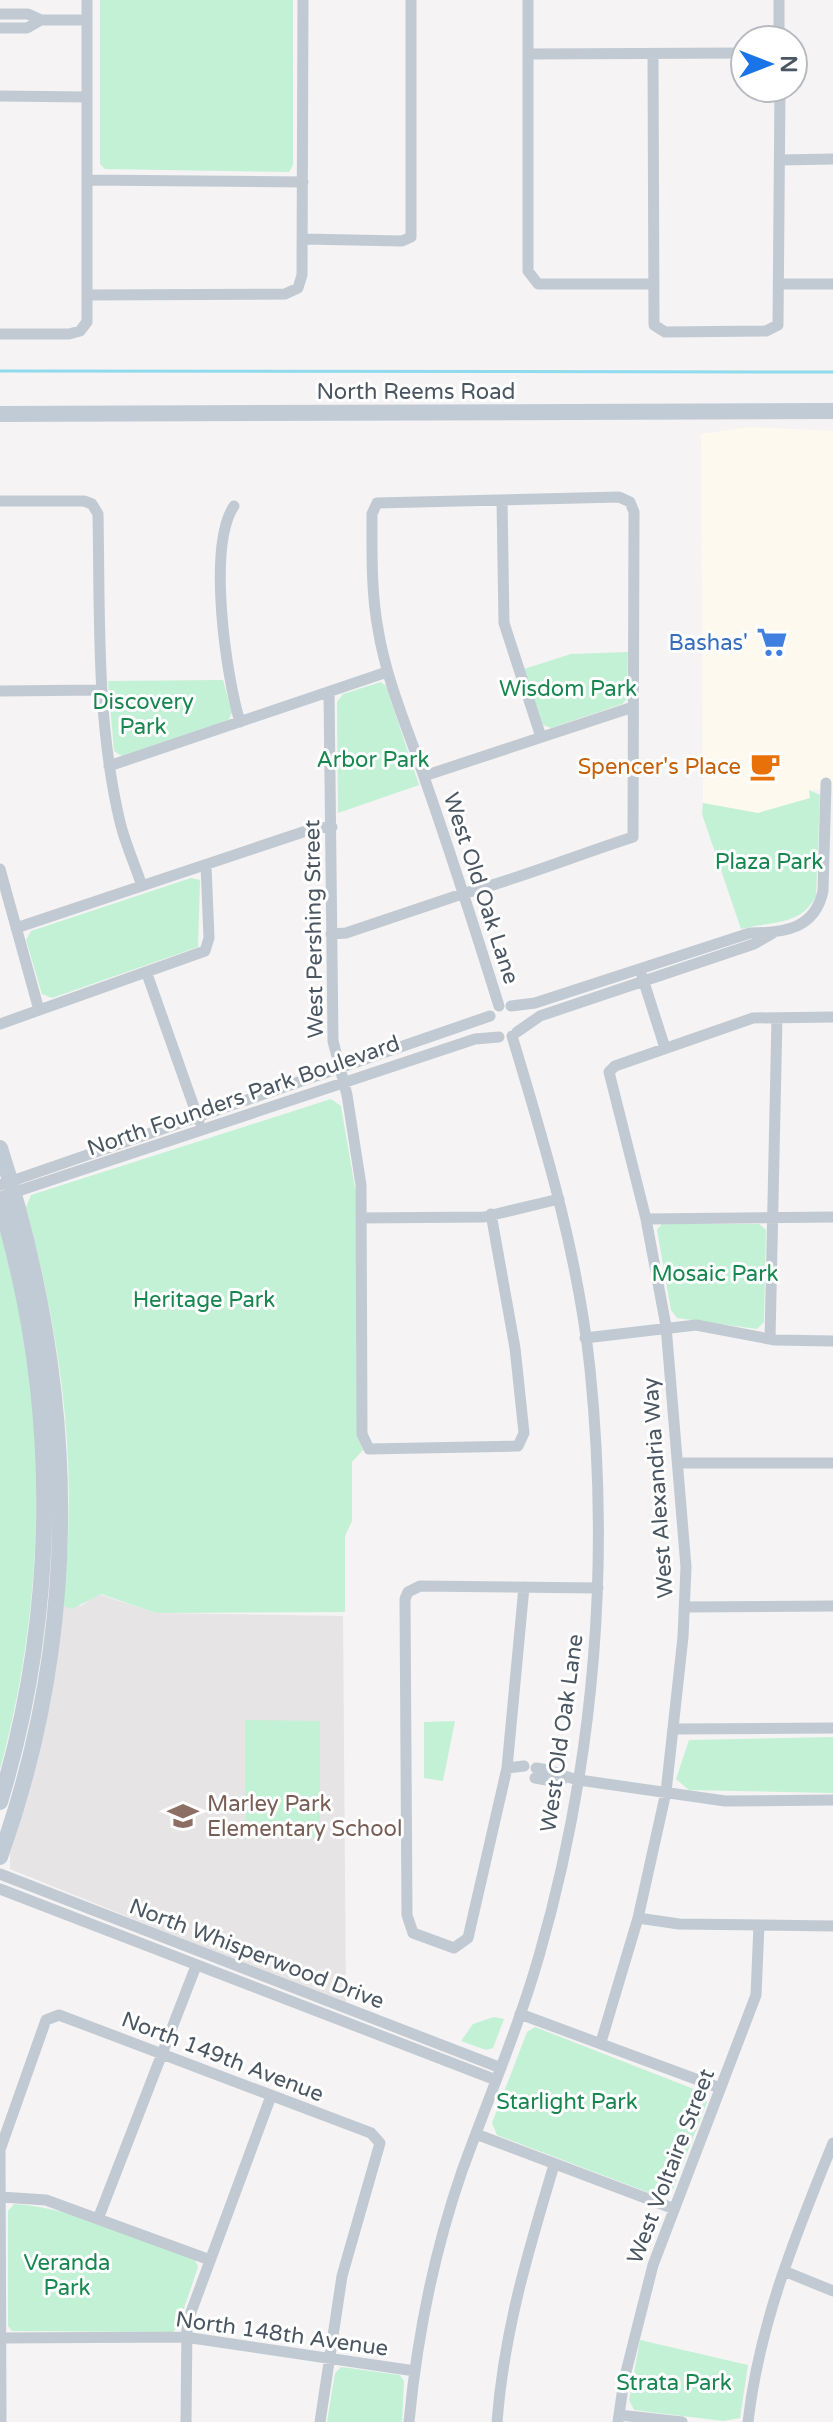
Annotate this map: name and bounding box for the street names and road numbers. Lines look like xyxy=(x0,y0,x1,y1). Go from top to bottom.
street label: North Reems Road xyxy=(316,379,516,405)
street label: West Old Oak Lane xyxy=(438,789,524,987)
street label: West Pershing Street xyxy=(299,819,329,1039)
street label: North Founders Park Boulevard xyxy=(84,1030,403,1162)
street label: West Alexandria Way xyxy=(637,1376,679,1599)
street label: West Old Oak Lane xyxy=(535,1632,589,1834)
street label: North Whisperwood Drive xyxy=(126,1893,388,2015)
street label: North 149th Avenue xyxy=(118,2006,327,2107)
street label: West Voltaire Street xyxy=(622,2065,720,2267)
street label: North 148th Avenue xyxy=(174,2306,390,2362)

